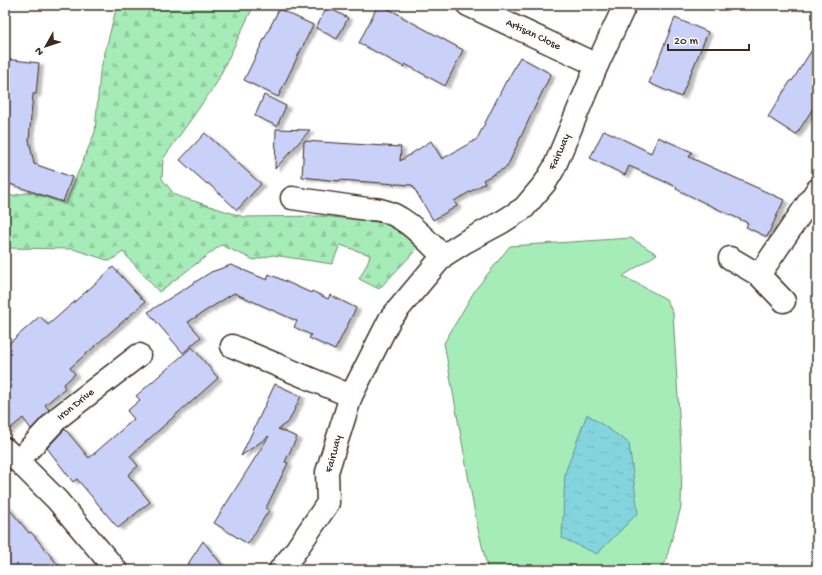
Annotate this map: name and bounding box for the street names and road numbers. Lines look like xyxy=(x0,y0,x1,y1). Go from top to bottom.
street label: Artisan Close xyxy=(504,17,563,53)
street label: Fairway xyxy=(546,132,573,173)
street label: Iron Drive xyxy=(55,386,97,424)
street label: Fairway xyxy=(323,434,345,475)

